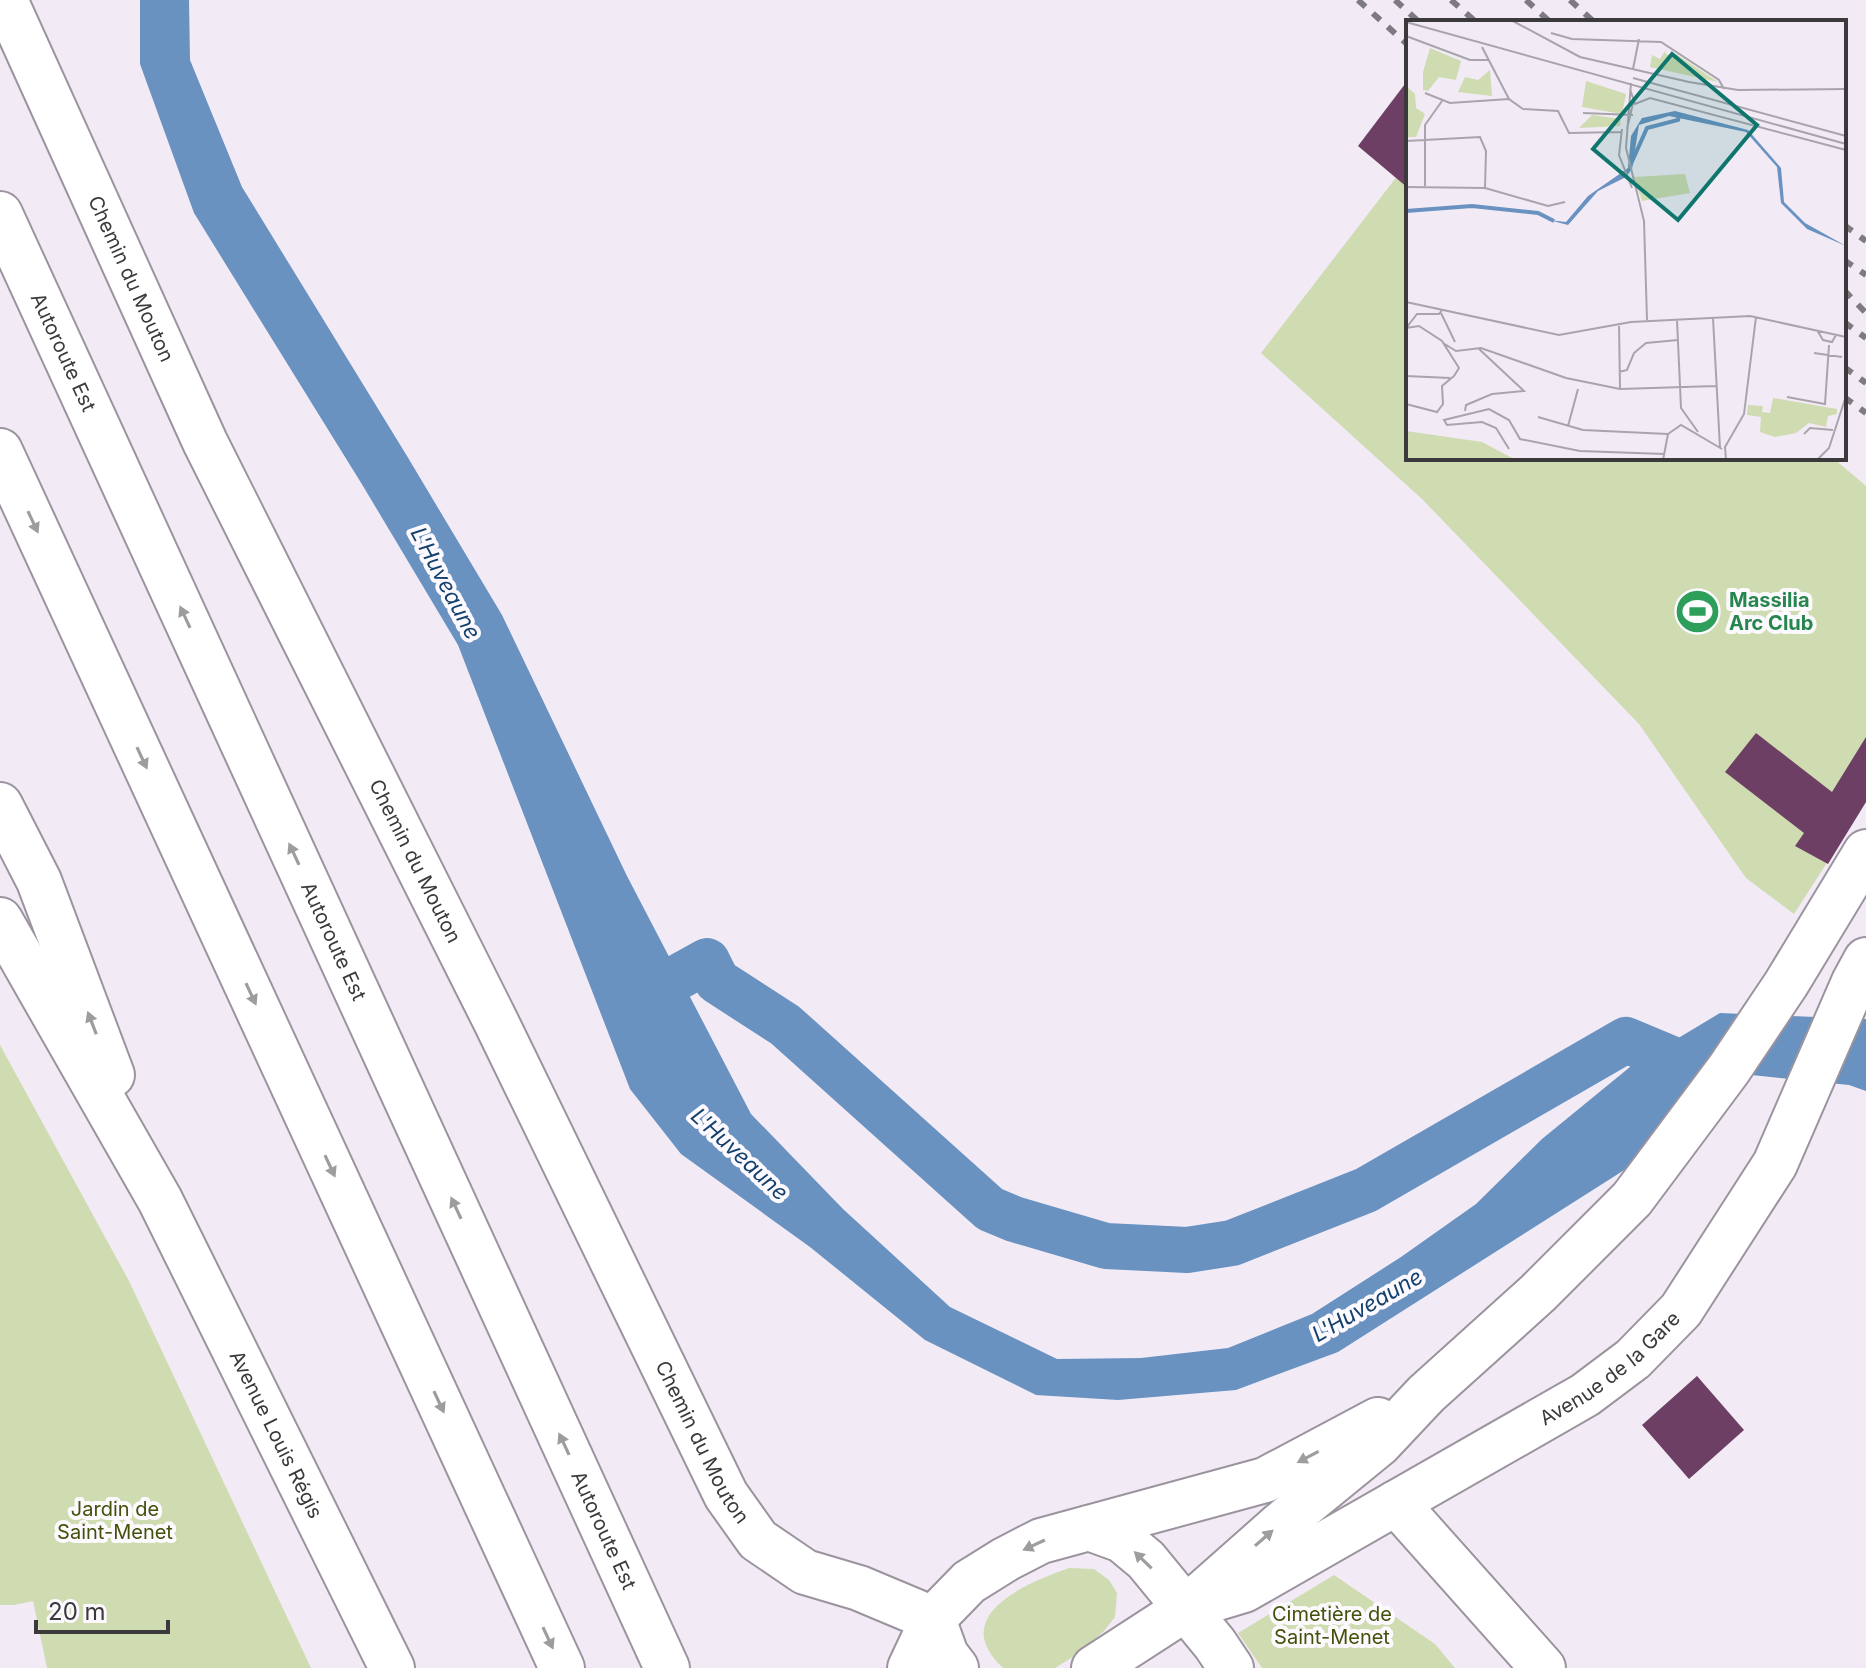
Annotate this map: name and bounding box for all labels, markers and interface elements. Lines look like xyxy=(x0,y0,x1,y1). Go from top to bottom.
inset map xyxy=(1406,20,1846,460)
street label: Chemin du Mouton xyxy=(83,192,179,366)
street label: Autoroute Est xyxy=(26,289,101,416)
one-way arrow xyxy=(26,511,40,534)
water label: L'Huveaune xyxy=(406,523,486,643)
sports icon: Massilia Arc Club xyxy=(1674,587,1722,635)
place label: Massilia Arc Club xyxy=(1729,588,1813,635)
one-way arrow xyxy=(178,606,192,629)
one-way arrow xyxy=(135,747,149,770)
street label: Chemin du Mouton xyxy=(364,775,466,947)
one-way arrow xyxy=(287,842,300,865)
street label: Autoroute Est xyxy=(296,878,371,1005)
one-way arrow xyxy=(244,983,258,1006)
one-way arrow xyxy=(86,1011,98,1035)
water label: L'Huveaune xyxy=(686,1102,794,1206)
one-way arrow xyxy=(323,1154,337,1177)
one-way arrow xyxy=(449,1196,463,1220)
water label: L'Huveaune xyxy=(1307,1263,1427,1347)
street label: Avenue de la Gare xyxy=(1535,1306,1685,1430)
street label: Avenue Louis Régis xyxy=(225,1347,328,1522)
street label: Chemin du Mouton xyxy=(651,1357,754,1528)
one-way arrow xyxy=(432,1390,446,1413)
one-way arrow xyxy=(558,1433,571,1456)
one-way arrow xyxy=(1296,1451,1319,1464)
street label: Autoroute Est xyxy=(566,1467,641,1594)
park label: Jardin de Saint-Menet xyxy=(57,1497,173,1544)
one-way arrow xyxy=(1255,1530,1274,1548)
one-way arrow xyxy=(1023,1538,1046,1552)
one-way arrow xyxy=(1134,1551,1153,1569)
scale bar xyxy=(36,1584,168,1634)
text: 20 m xyxy=(48,1597,106,1626)
park label: Cimetière de Saint-Menet xyxy=(1272,1602,1392,1649)
one-way arrow xyxy=(541,1626,555,1650)

